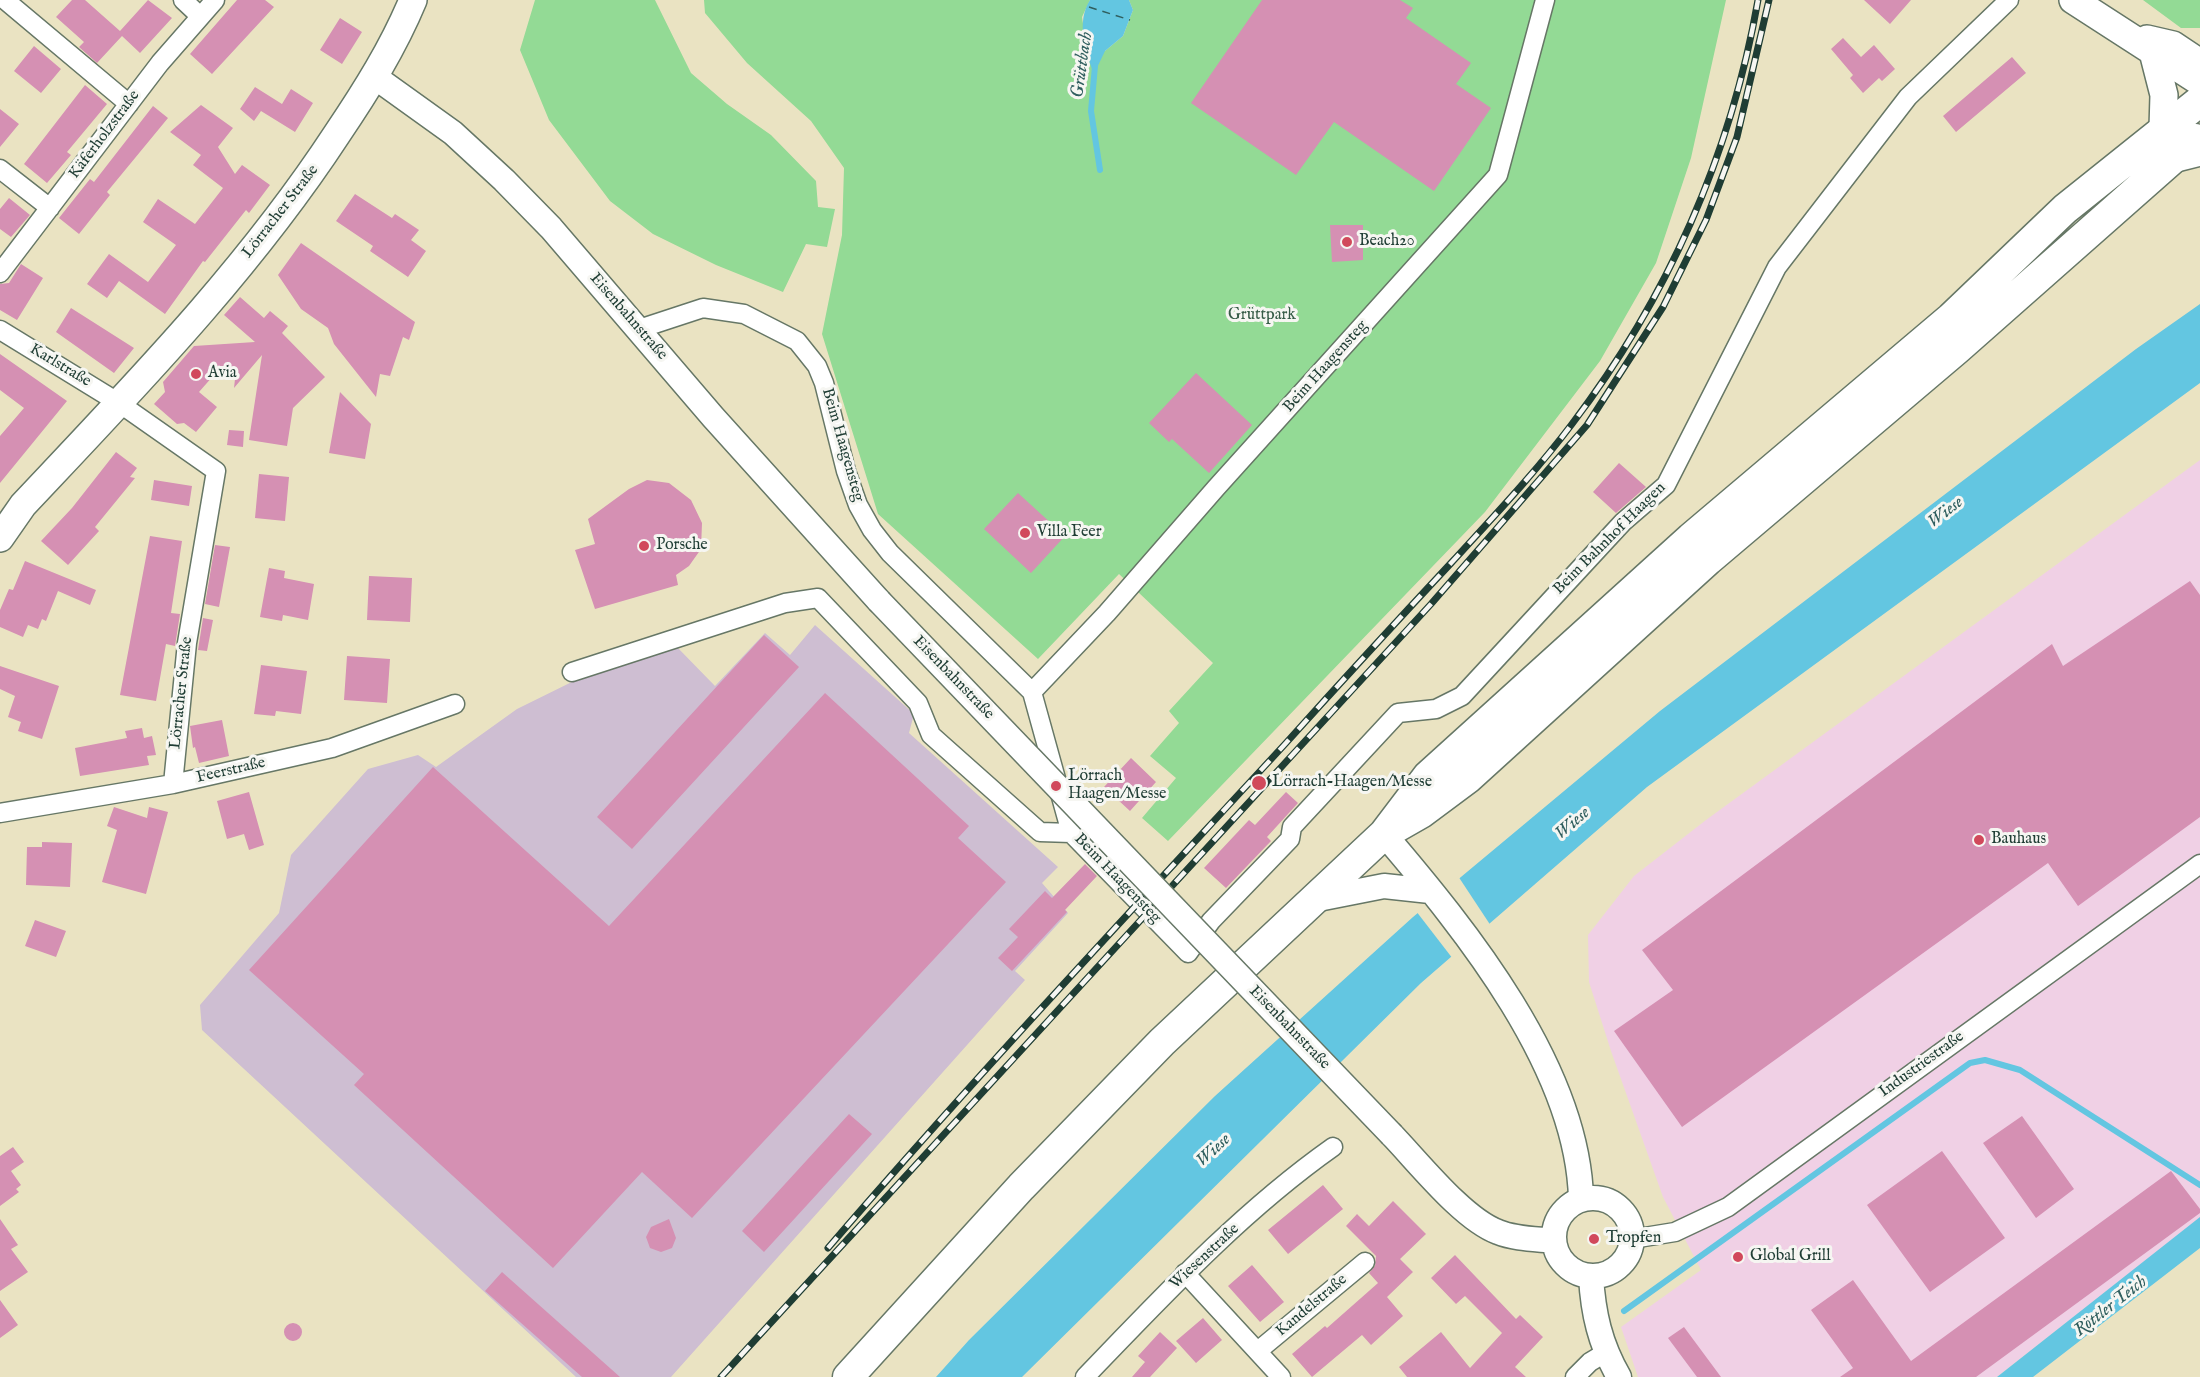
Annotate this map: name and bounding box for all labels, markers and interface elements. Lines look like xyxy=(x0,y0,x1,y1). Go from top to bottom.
water label: Grüttbach xyxy=(1068,31,1098,99)
street label: Käferholzstraße xyxy=(66,87,144,183)
street label: Lörracher Straße xyxy=(239,162,323,262)
place label: Beach20 xyxy=(1359,232,1415,252)
marker: Beach20 xyxy=(1340,235,1354,249)
street label: Eisenbahnstraße xyxy=(585,270,671,364)
park label: Grüttpark xyxy=(1228,306,1296,326)
street label: Beim Haagensteg xyxy=(1280,317,1372,417)
street label: Karlstraße xyxy=(26,340,94,392)
place label: Avia xyxy=(208,364,237,384)
marker: Avia xyxy=(189,367,203,381)
street label: Beim Haagensteg xyxy=(817,386,867,504)
street label: Beim Bahnhof Haagen xyxy=(1550,479,1670,599)
water label: Wiese xyxy=(1924,492,1968,534)
place label: Villa Feer xyxy=(1037,523,1102,543)
marker: Villa Feer xyxy=(1018,526,1032,540)
place label: Porsche xyxy=(656,536,708,556)
marker: Porsche xyxy=(637,539,651,553)
street label: Eisenbahnstraße xyxy=(908,632,998,724)
street label: Lörracher Straße xyxy=(167,636,197,750)
street label: Feerstraße xyxy=(195,754,267,788)
place label: Lörrach Haagen/Messe xyxy=(1068,767,1166,805)
place label: Lörrach-Haagen/Messe xyxy=(1272,773,1432,793)
marker: Lörrach-Haagen/Messe xyxy=(1250,774,1268,792)
marker: Lörrach Haagen/Messe xyxy=(1049,779,1063,793)
water label: Wiese xyxy=(1551,803,1595,845)
street label: Beim Haagensteg xyxy=(1069,830,1165,928)
place label: Bauhaus xyxy=(1991,830,2046,850)
marker: Bauhaus xyxy=(1972,833,1986,847)
street label: Eisenbahnstraße xyxy=(1244,982,1334,1074)
street label: Industriestraße xyxy=(1876,1028,1968,1102)
water label: Wiese xyxy=(1192,1130,1236,1172)
street label: Wiesenstraße xyxy=(1166,1220,1244,1294)
place label: Tropfen xyxy=(1606,1229,1661,1249)
marker: Tropfen xyxy=(1587,1232,1601,1246)
place label: Global Grill xyxy=(1750,1247,1831,1267)
marker: Global Grill xyxy=(1731,1250,1745,1264)
street label: Kandelstraße xyxy=(1273,1271,1351,1341)
water label: Röttler Teich xyxy=(2070,1272,2152,1342)

